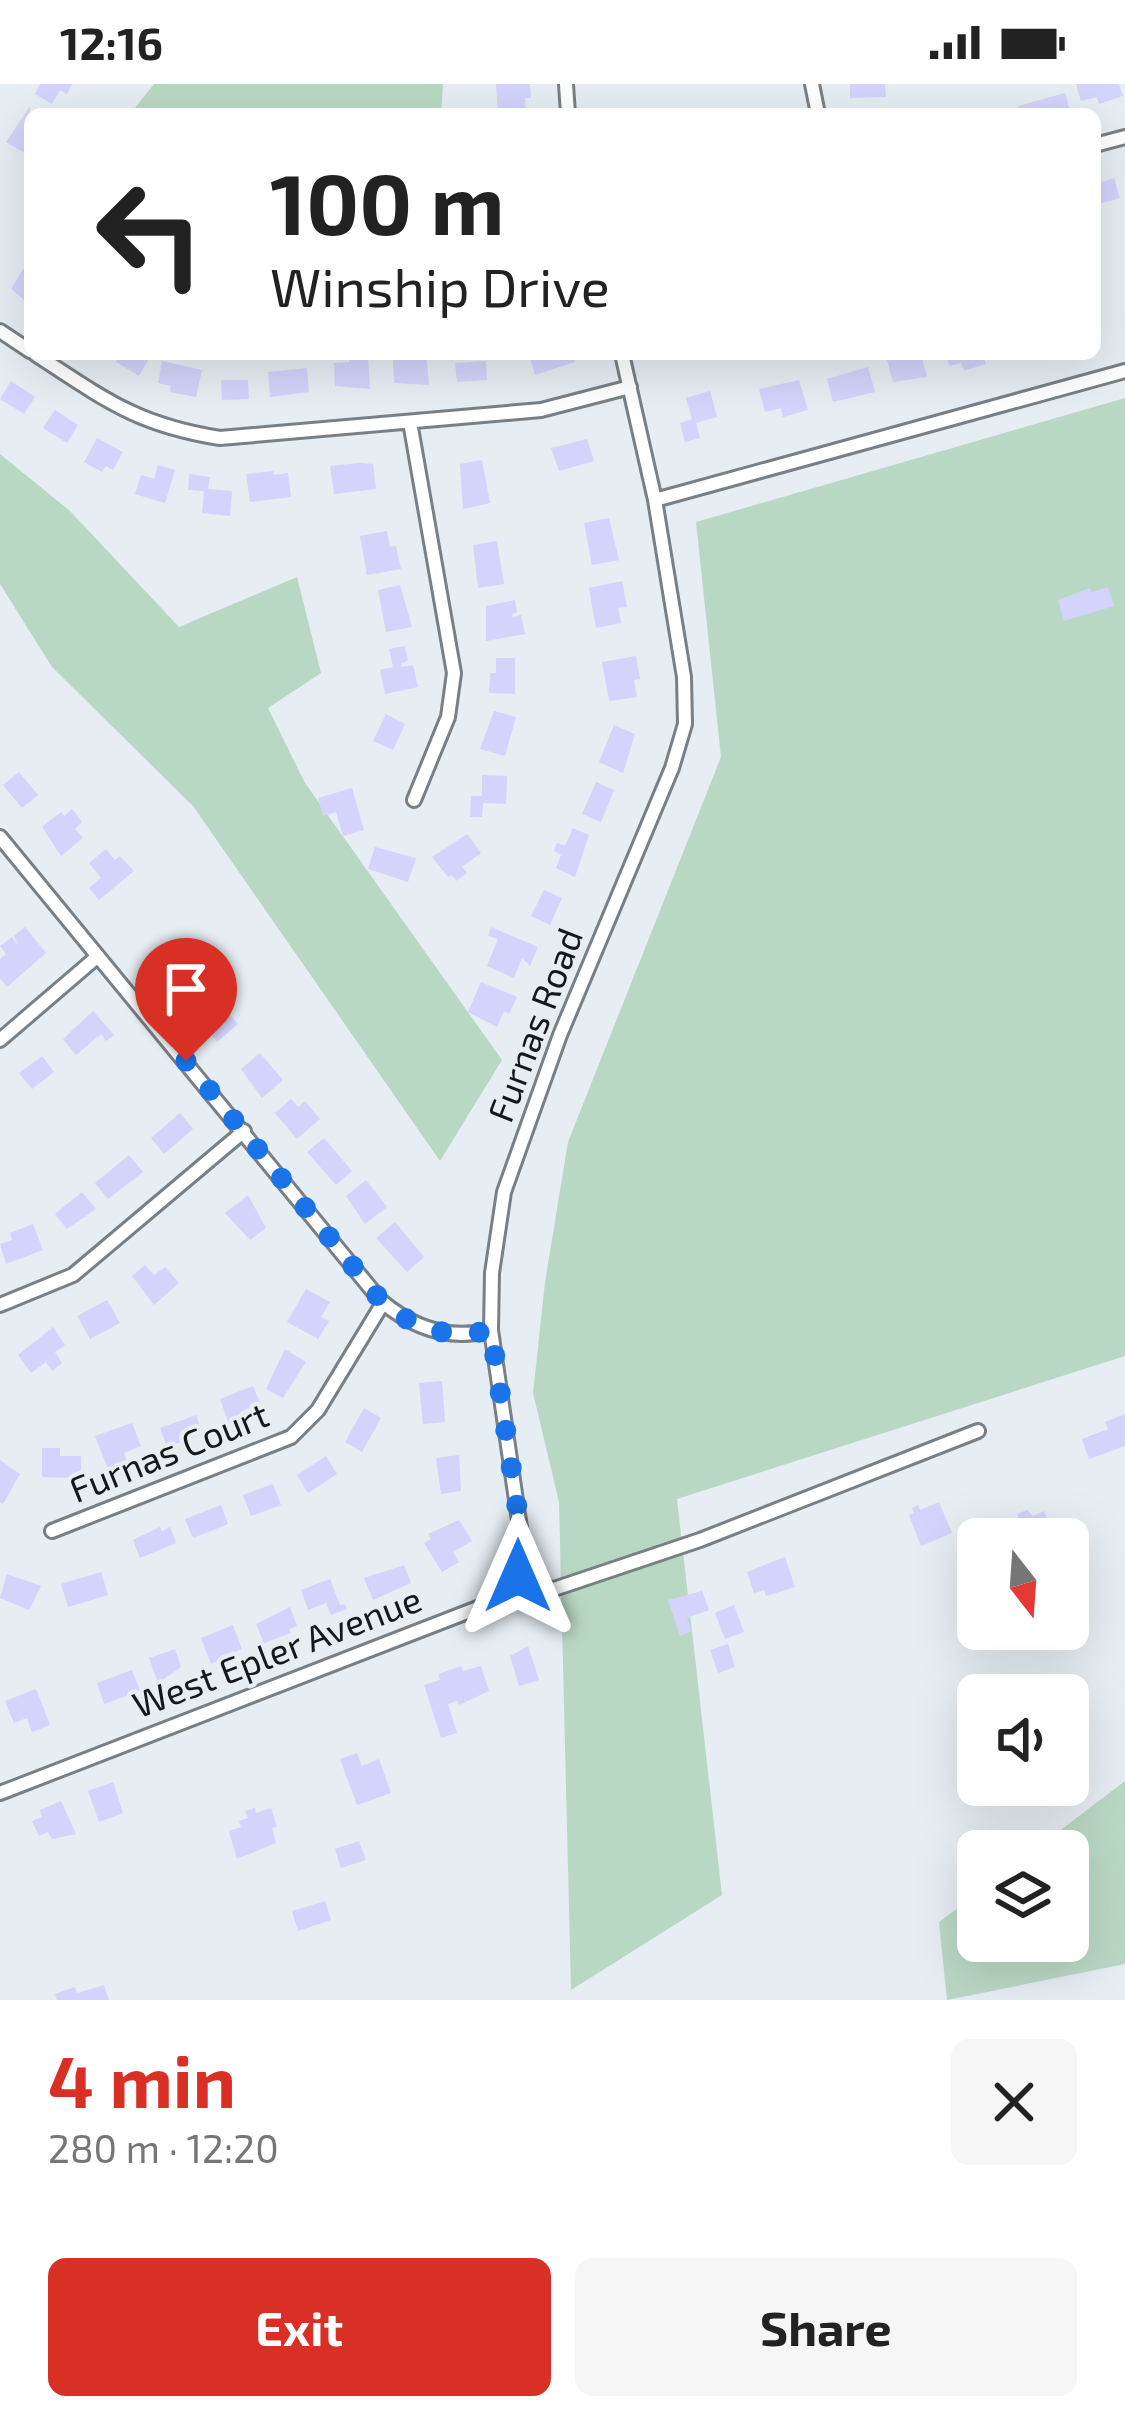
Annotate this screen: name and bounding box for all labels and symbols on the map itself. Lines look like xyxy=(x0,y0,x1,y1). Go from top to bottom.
street label: Furnas Road xyxy=(477,922,590,1127)
pin xyxy=(135,938,237,1061)
street label: Furnas Court xyxy=(63,1391,274,1510)
position arrow xyxy=(455,1513,581,1639)
north arrow xyxy=(957,1518,1089,1650)
street label: West Epler Avenue xyxy=(126,1576,427,1725)

